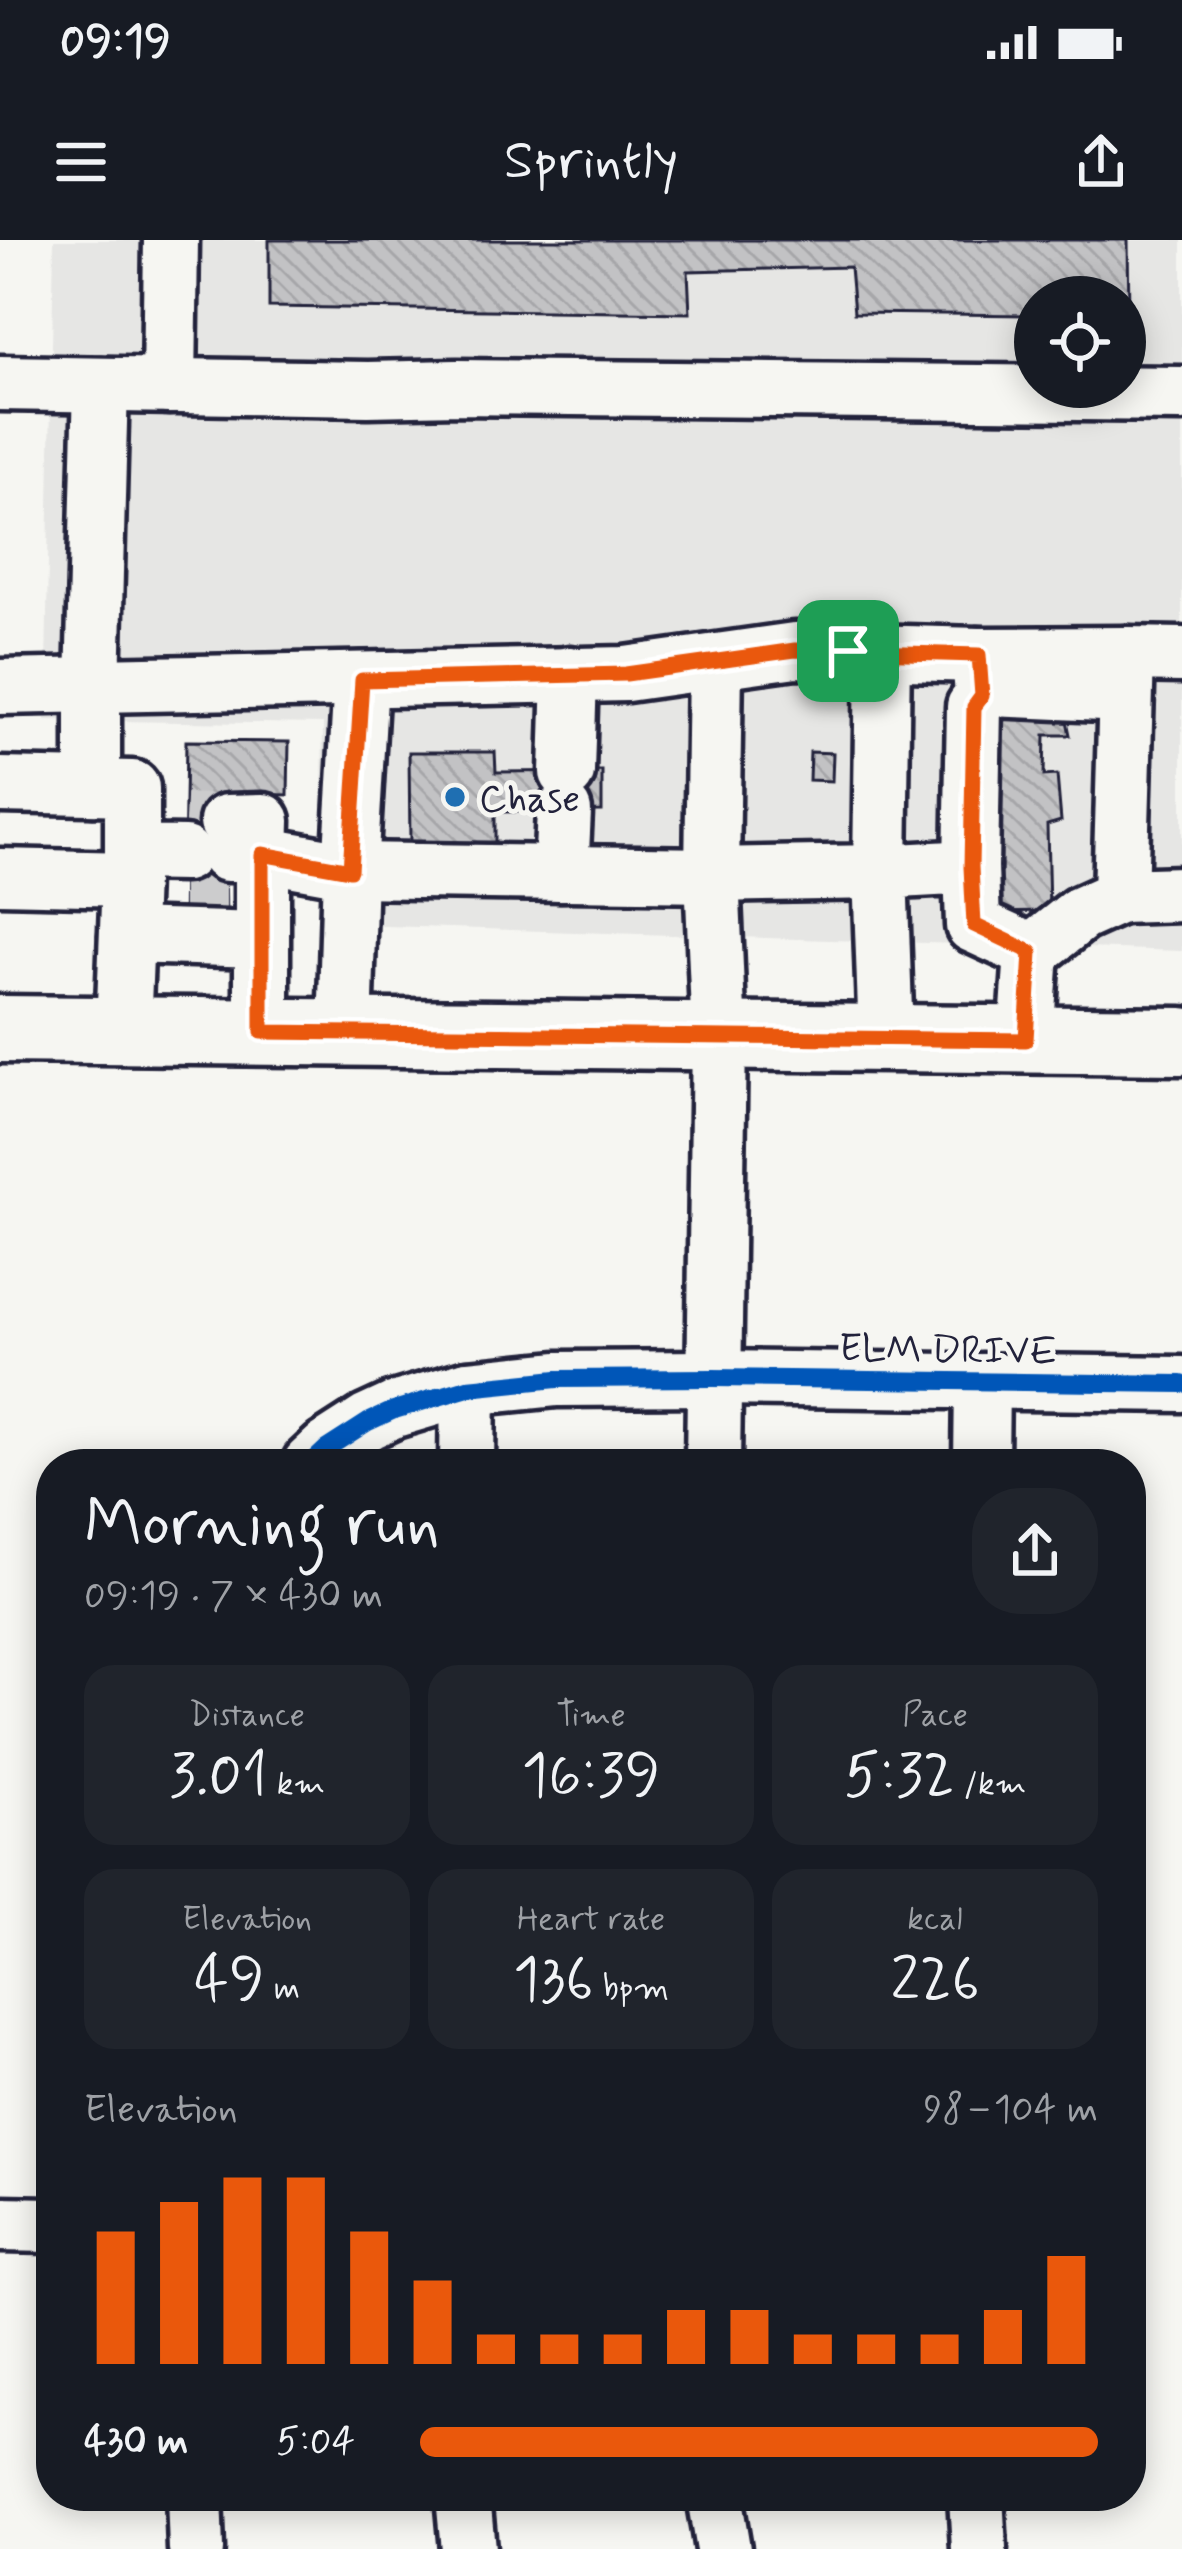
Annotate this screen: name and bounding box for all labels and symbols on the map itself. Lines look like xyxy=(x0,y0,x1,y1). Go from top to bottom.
pin xyxy=(797,600,899,702)
place label: Chase xyxy=(479,775,580,826)
marker: Chase xyxy=(442,784,468,810)
street label: ELM DRIVE xyxy=(839,1324,1057,1379)

